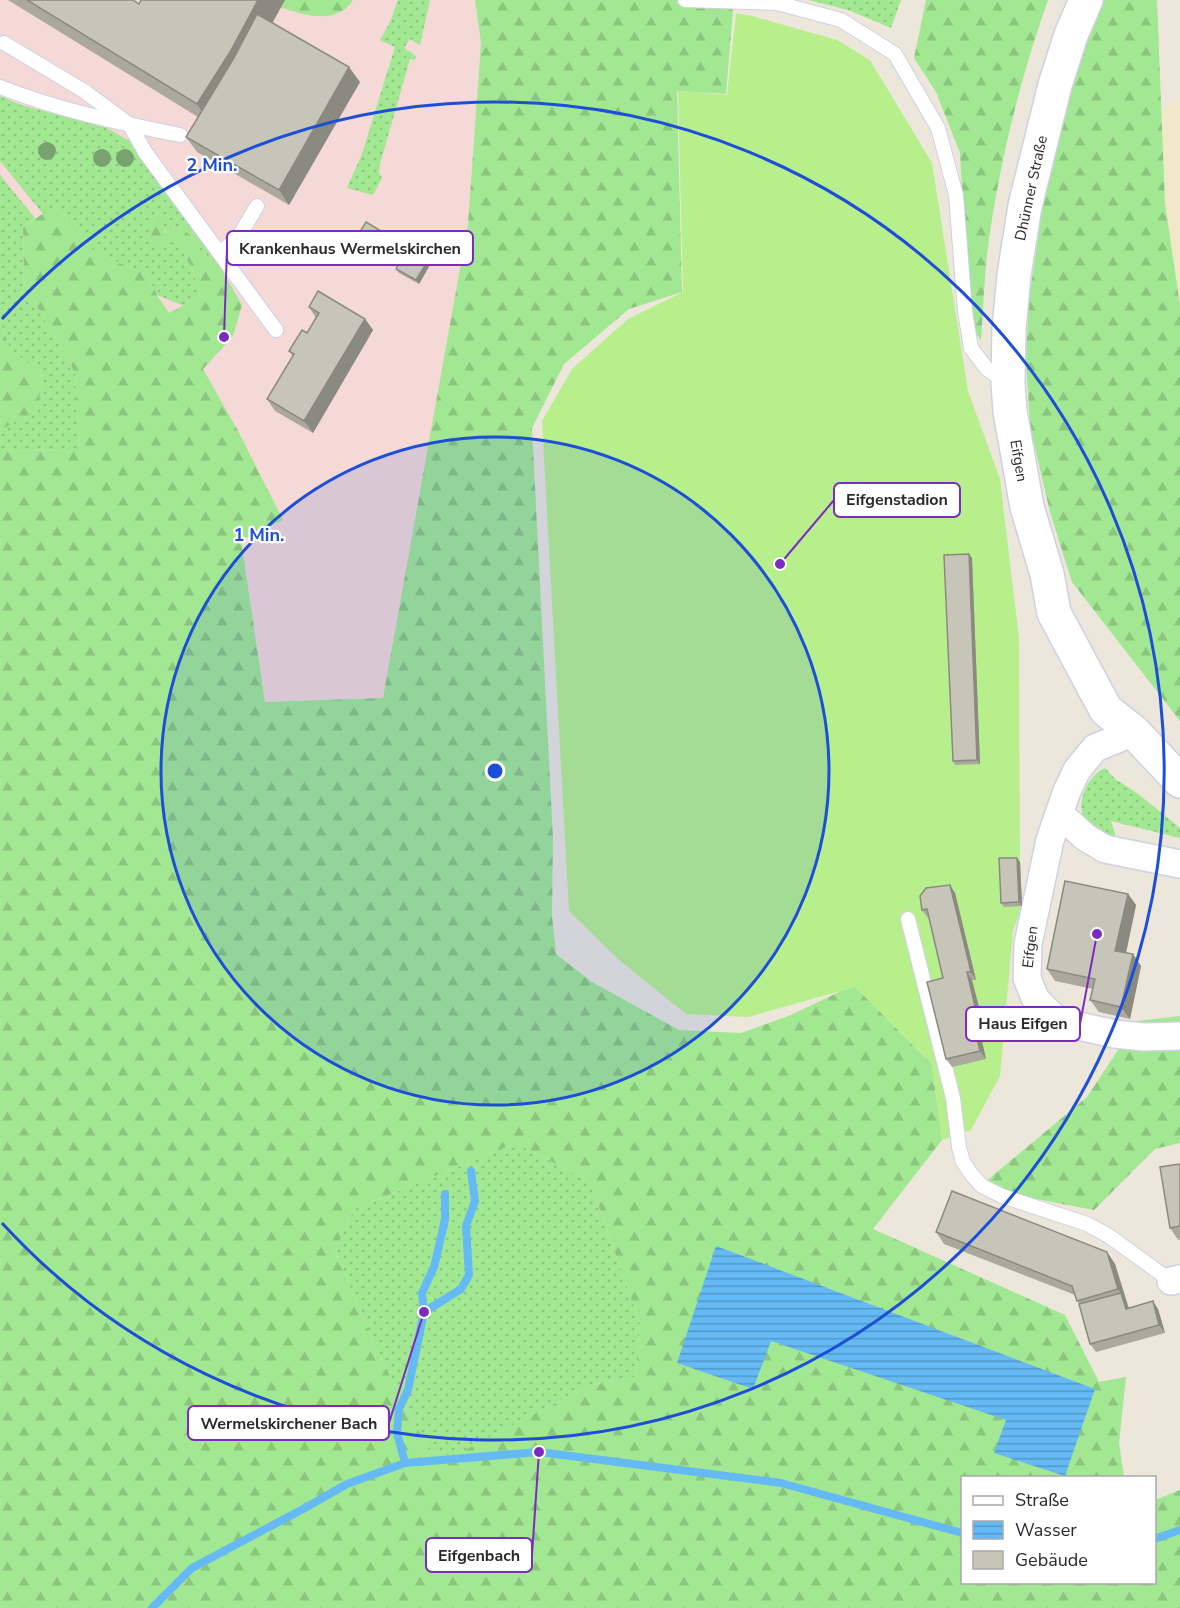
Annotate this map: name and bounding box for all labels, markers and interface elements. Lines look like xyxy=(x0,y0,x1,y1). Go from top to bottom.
street label: Dhünner Straße xyxy=(1010,133,1052,243)
text: 2 Min. xyxy=(187,153,237,177)
callout: Krankenhaus Wermelskirchen xyxy=(227,231,473,265)
text: Krankenhaus Wermelskirchen xyxy=(239,238,461,260)
street label: Eifgen xyxy=(1005,438,1032,483)
callout: Eifgenstadion xyxy=(834,483,960,517)
text: Eifgenstadion xyxy=(846,489,948,511)
text: 1 Min. xyxy=(234,523,284,547)
centre of rings xyxy=(485,761,505,781)
street label: Eifgen xyxy=(1017,925,1043,969)
callout: Haus Eifgen xyxy=(966,1007,1080,1041)
text: Haus Eifgen xyxy=(978,1013,1068,1035)
callout: Wermelskirchener Bach xyxy=(188,1406,389,1440)
text: Wermelskirchener Bach xyxy=(201,1413,377,1435)
legend xyxy=(961,1476,1156,1584)
text: Straße xyxy=(1015,1488,1069,1512)
text: Wasser xyxy=(1015,1518,1077,1542)
callout: Eifgenbach xyxy=(426,1538,532,1572)
text: Eifgenbach xyxy=(438,1545,520,1567)
text: Gebäude xyxy=(1015,1548,1088,1572)

